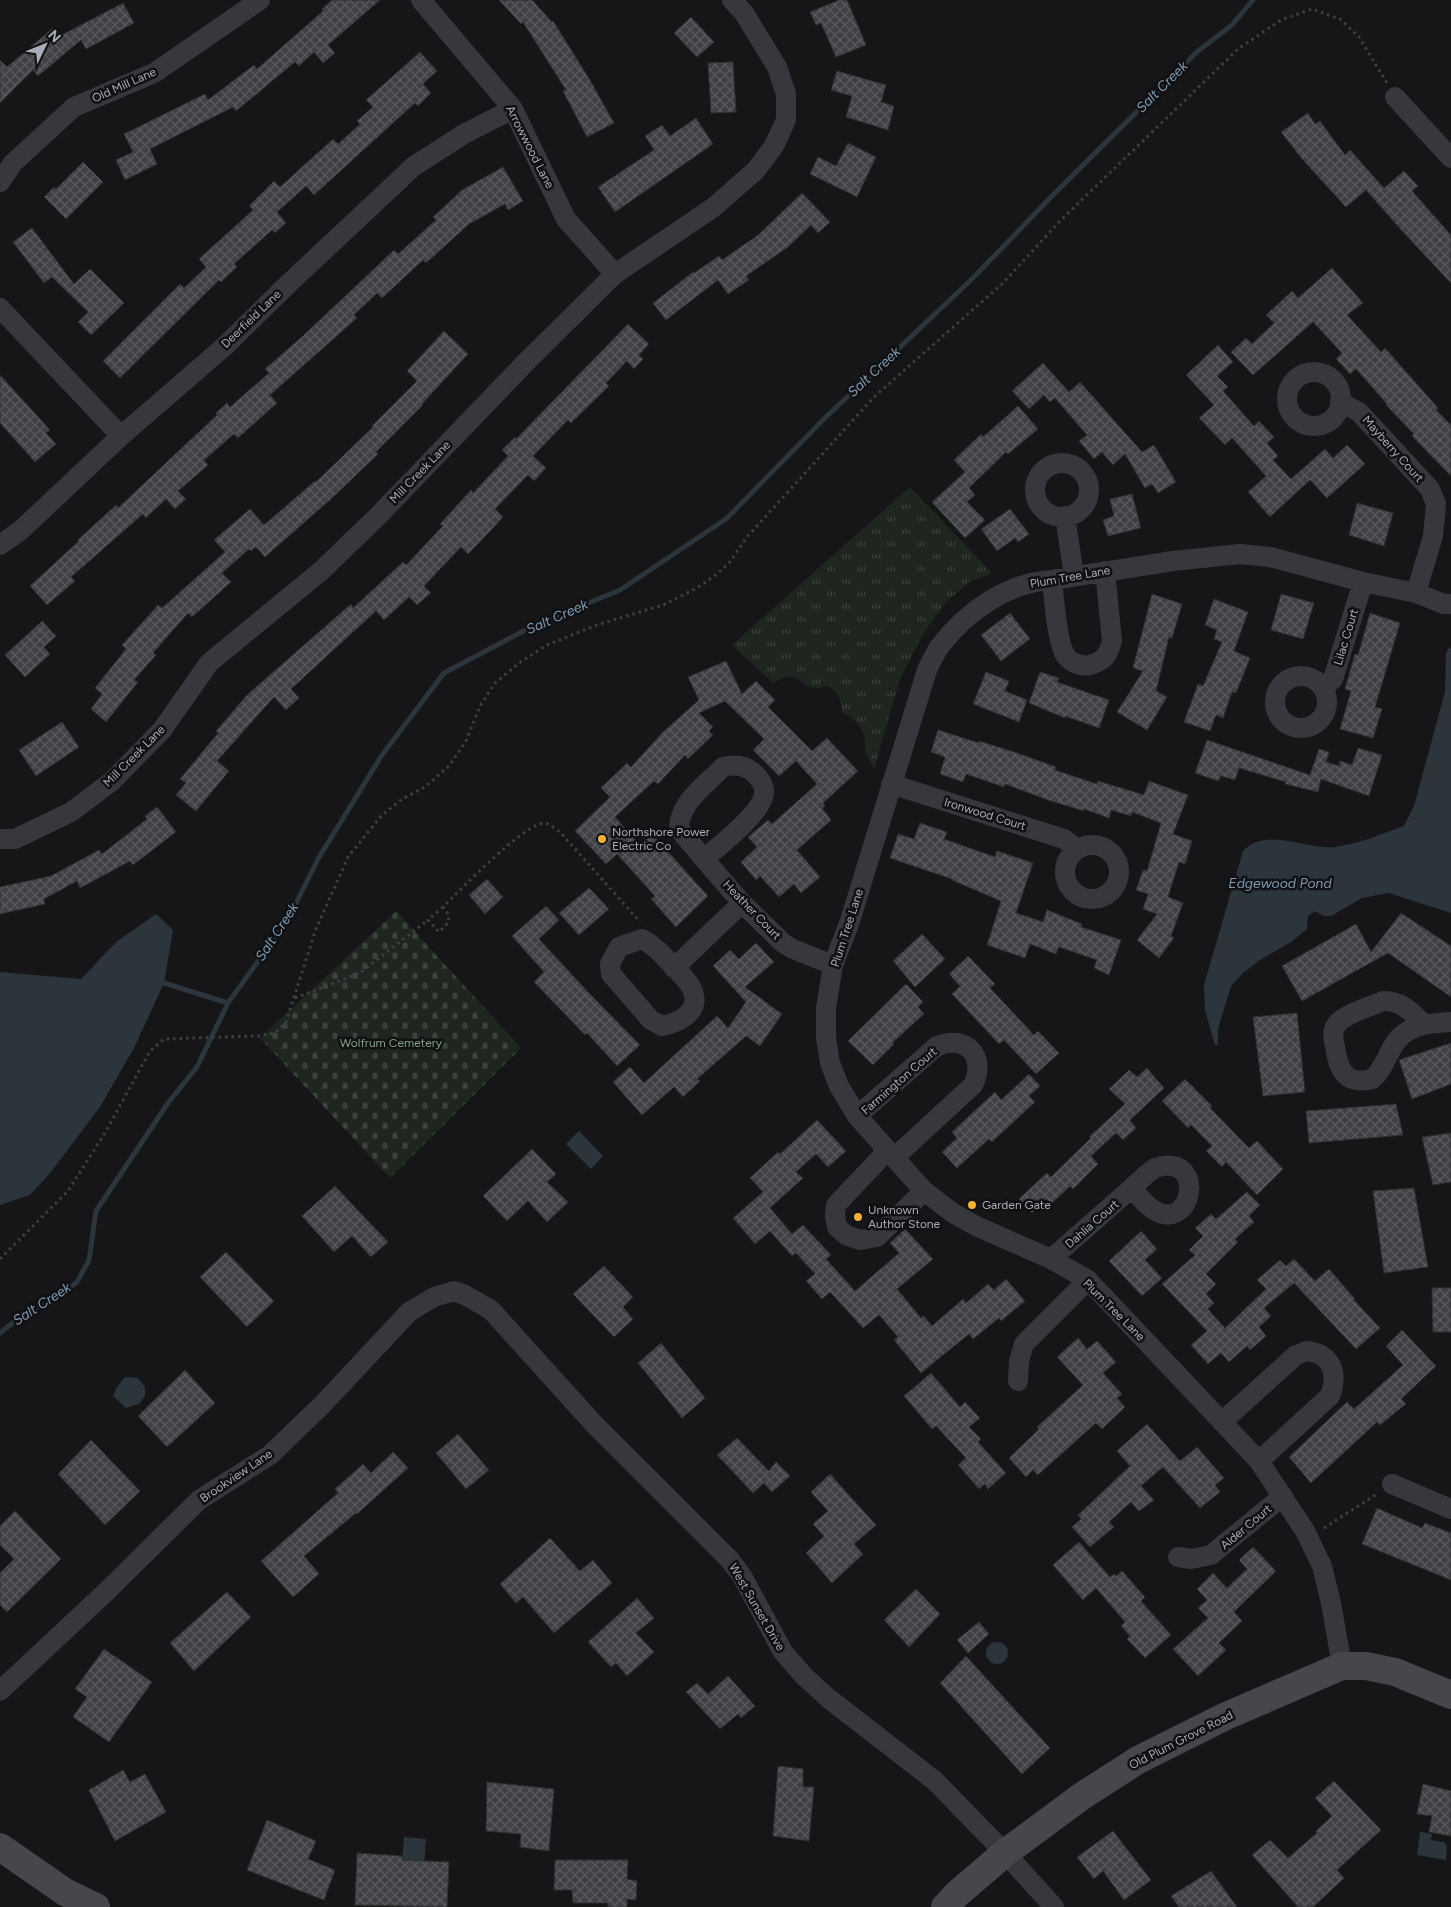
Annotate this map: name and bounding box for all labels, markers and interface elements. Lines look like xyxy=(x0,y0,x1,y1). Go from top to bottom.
north arrow xyxy=(20,20,70,70)
text: N xyxy=(44,27,64,46)
water label: Salt Creek xyxy=(1133,57,1192,116)
street label: Old Mill Lane xyxy=(90,64,159,105)
street label: Arrowwood Lane xyxy=(503,103,557,191)
street label: Deerfield Lane xyxy=(218,287,284,351)
water label: Salt Creek xyxy=(844,343,905,401)
street label: Mayberry Court xyxy=(1360,413,1427,485)
street label: Mill Creek Lane xyxy=(387,438,454,506)
street label: Plum Tree Lane xyxy=(1029,563,1112,591)
water label: Salt Creek xyxy=(523,595,592,638)
street label: Lilac Court xyxy=(1331,607,1361,667)
street label: Mill Creek Lane xyxy=(100,722,168,790)
street label: Ironwood Court xyxy=(942,795,1028,833)
place label: Northshore Power Electric Co xyxy=(612,825,710,853)
marker: Northshore Power Electric Co xyxy=(596,833,608,845)
water label: Edgewood Pond xyxy=(1228,875,1332,892)
street label: Heather Court xyxy=(720,877,784,943)
street label: Plum Tree Lane xyxy=(828,887,866,969)
water label: Salt Creek xyxy=(252,899,303,964)
park label: Wolfrum Cemetery xyxy=(340,1036,443,1050)
street label: Farmington Court xyxy=(858,1044,940,1118)
street label: Dahlia Court xyxy=(1062,1197,1122,1251)
place label: Garden Gate xyxy=(982,1198,1051,1212)
marker: Garden Gate xyxy=(966,1199,978,1211)
place label: Unknown Author Stone xyxy=(868,1203,941,1231)
marker: Unknown Author Stone xyxy=(852,1211,864,1223)
street label: Plum Tree Lane xyxy=(1080,1276,1148,1344)
water label: Salt Creek xyxy=(10,1278,75,1329)
street label: Brookview Lane xyxy=(197,1446,275,1505)
street label: Alder Court xyxy=(1218,1501,1275,1552)
street label: West Sunset Drive xyxy=(726,1561,788,1654)
street label: Old Plum Grove Road xyxy=(1127,1708,1235,1772)

